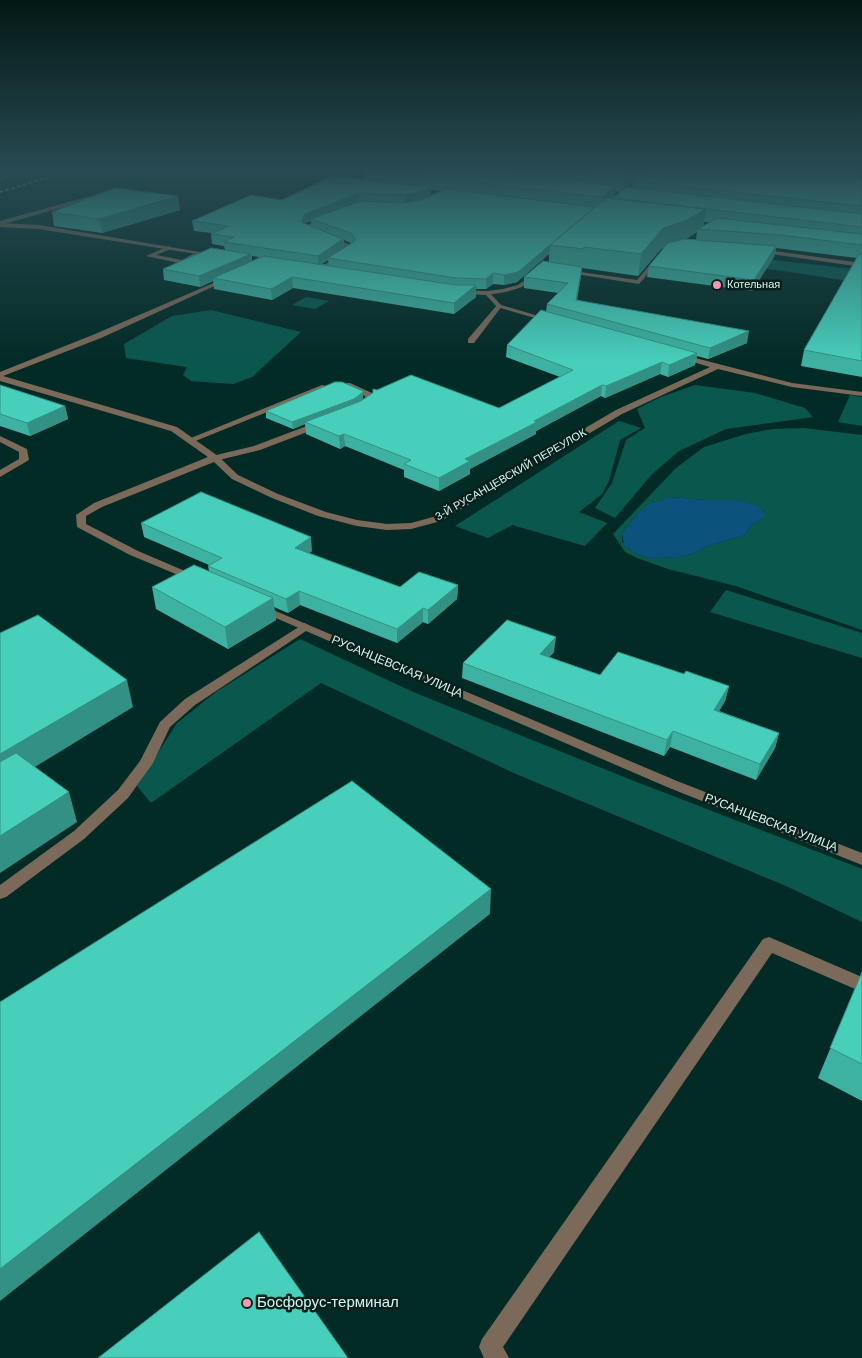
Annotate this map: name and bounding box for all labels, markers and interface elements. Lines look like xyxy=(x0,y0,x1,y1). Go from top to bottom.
place label: Котельная xyxy=(727,278,780,292)
marker: Котельная xyxy=(711,279,723,291)
street label: 3-Й РУСАНЦЕВСКИЙ ПЕРЕУЛОК xyxy=(433,426,589,524)
street label: РУСАНЦЕВСКАЯ УЛИЦА xyxy=(329,633,465,701)
street label: РУСАНЦЕВСКАЯ УЛИЦА xyxy=(703,791,839,855)
place label: Босфорус-терминал xyxy=(257,1294,399,1312)
marker: Босфорус-терминал xyxy=(241,1297,253,1309)

